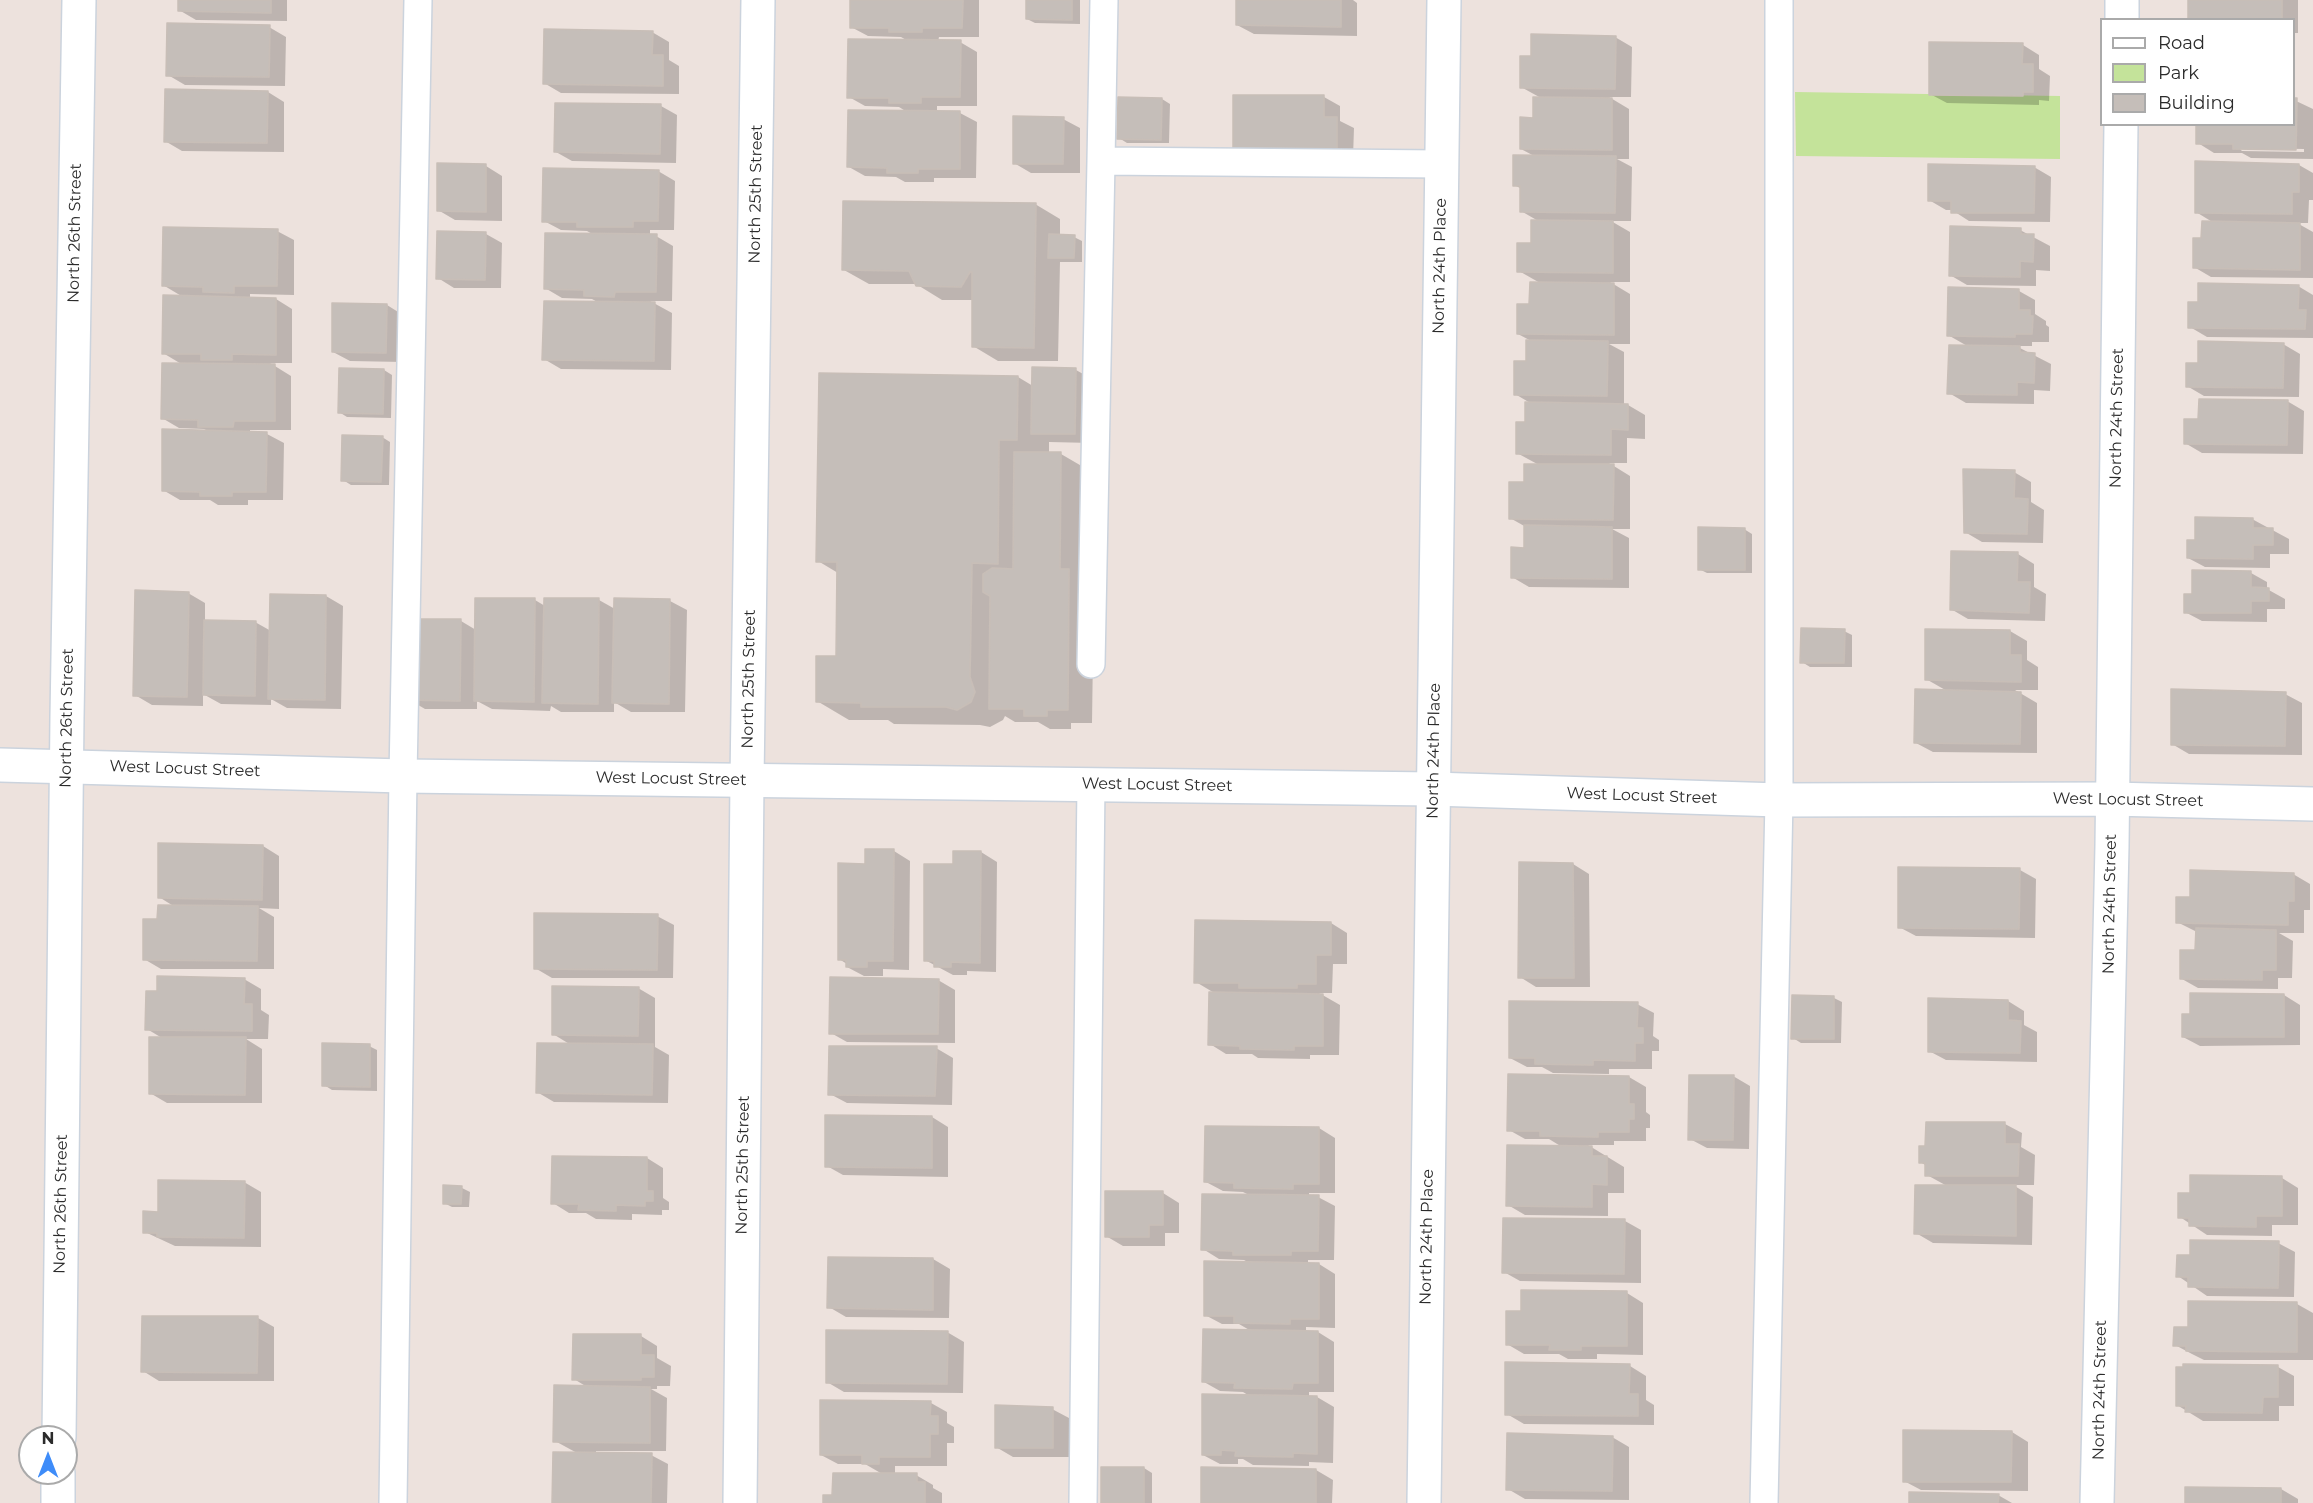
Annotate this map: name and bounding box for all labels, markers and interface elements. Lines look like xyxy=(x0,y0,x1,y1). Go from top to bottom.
legend xyxy=(2100,18,2295,126)
text: Road xyxy=(2158,32,2205,54)
text: Park xyxy=(2158,62,2199,84)
text: Building xyxy=(2158,92,2235,114)
street label: North 25th Street xyxy=(745,124,767,264)
street label: North 26th Street xyxy=(64,163,86,303)
street label: North 24th Place xyxy=(1429,198,1451,334)
street label: North 24th Street xyxy=(2106,348,2128,488)
street label: North 25th Street xyxy=(738,609,760,749)
street label: North 26th Street xyxy=(56,648,78,788)
street label: North 24th Place xyxy=(1423,683,1445,819)
street label: West Locust Street xyxy=(109,757,261,781)
street label: West Locust Street xyxy=(595,768,747,790)
street label: West Locust Street xyxy=(1081,774,1233,796)
street label: West Locust Street xyxy=(1566,784,1718,808)
street label: West Locust Street xyxy=(2052,789,2204,811)
street label: North 24th Street xyxy=(2099,834,2121,974)
street label: North 25th Street xyxy=(732,1095,754,1235)
street label: North 26th Street xyxy=(50,1134,72,1274)
street label: North 24th Place xyxy=(1416,1169,1438,1305)
street label: North 24th Street xyxy=(2089,1320,2111,1460)
north arrow xyxy=(18,1425,78,1485)
text: N xyxy=(42,1429,54,1448)

